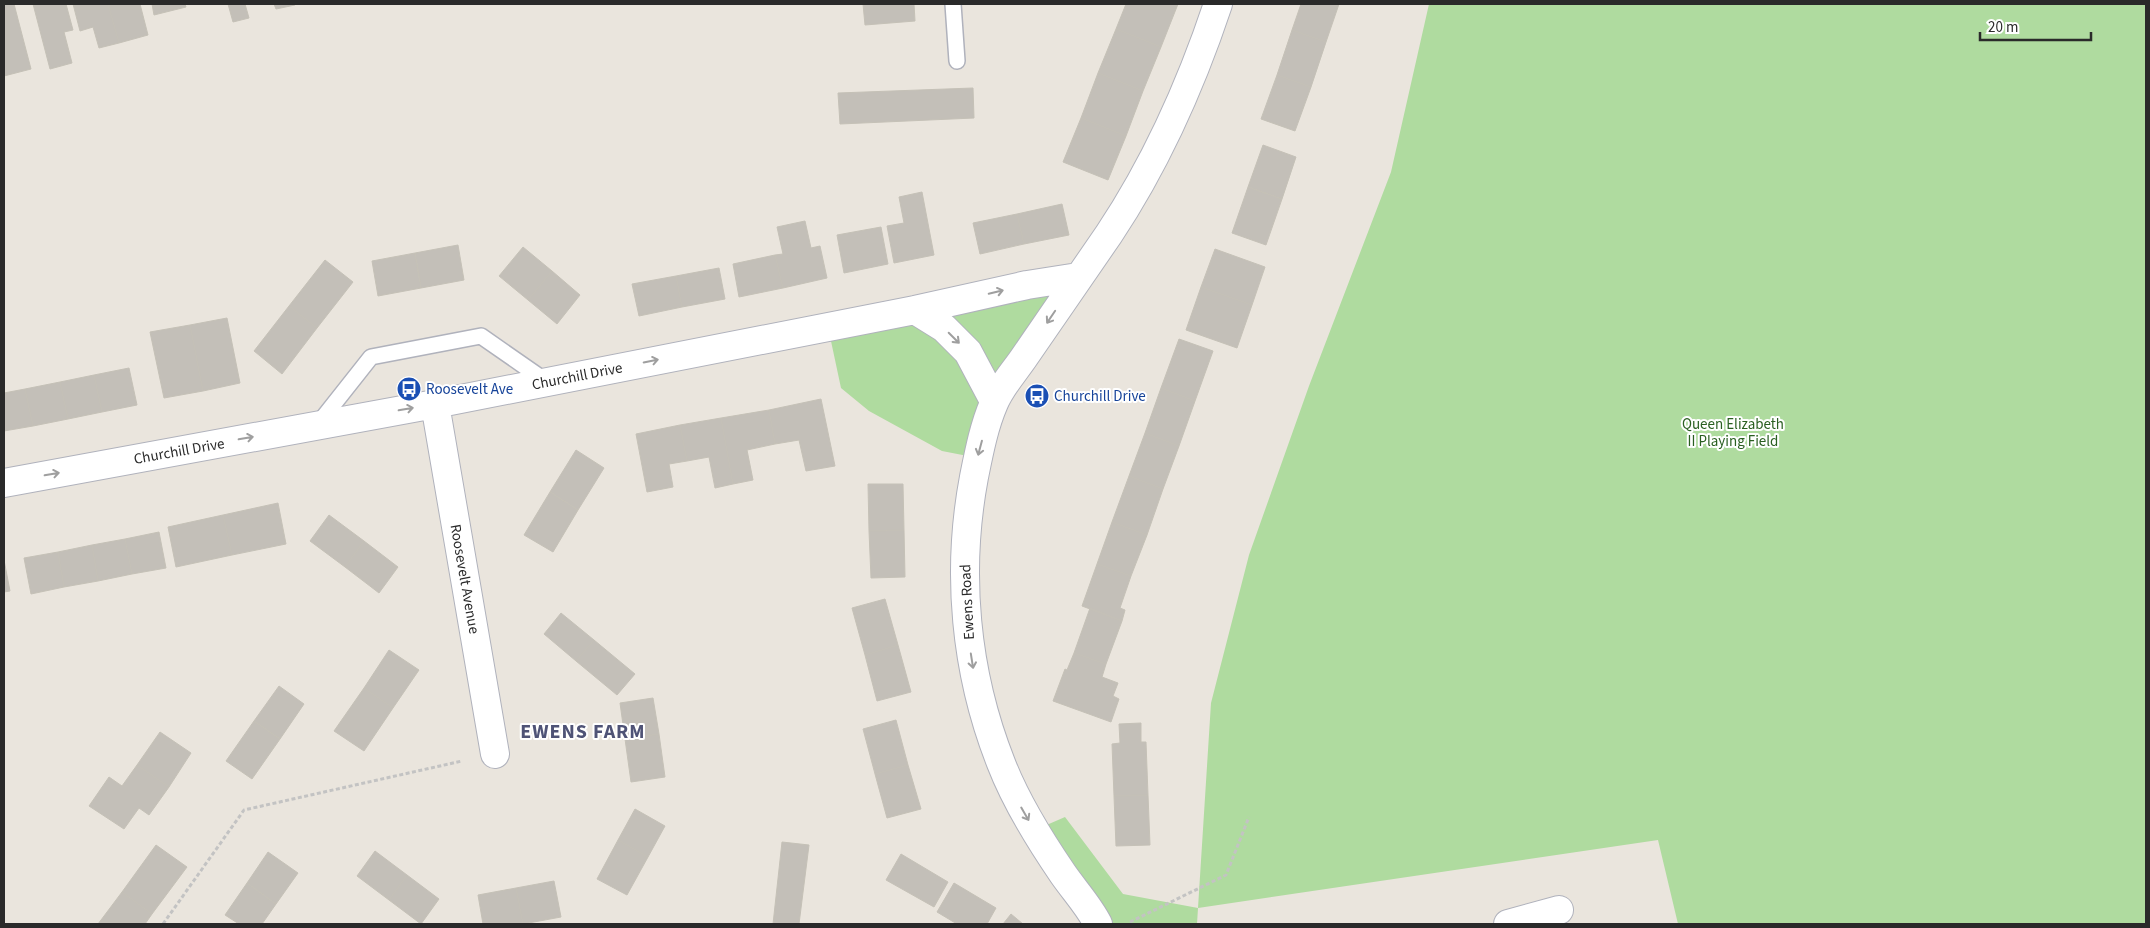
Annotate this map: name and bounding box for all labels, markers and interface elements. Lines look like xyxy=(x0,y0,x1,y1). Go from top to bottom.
scale bar xyxy=(1980,10,2091,42)
text: 20 m xyxy=(1988,17,2018,38)
one-way arrow xyxy=(988,287,1004,296)
one-way arrow xyxy=(1046,310,1056,324)
one-way arrow xyxy=(948,332,960,344)
one-way arrow xyxy=(643,356,659,366)
street label: Churchill Drive xyxy=(530,357,624,396)
bus stop icon: Roosevelt Ave xyxy=(396,376,422,402)
place label: Roosevelt Ave xyxy=(426,379,513,400)
bus stop icon: Churchill Drive xyxy=(1024,383,1050,409)
place label: Churchill Drive xyxy=(1054,386,1146,407)
one-way arrow xyxy=(397,404,413,413)
park label: Queen Elizabeth II Playing Field xyxy=(1682,414,1784,452)
street label: Churchill Drive xyxy=(132,433,226,470)
one-way arrow xyxy=(238,433,254,443)
one-way arrow xyxy=(975,439,985,455)
one-way arrow xyxy=(43,469,59,479)
street label: Roosevelt Avenue xyxy=(445,523,484,636)
street label: Ewens Road xyxy=(955,564,980,640)
one-way arrow xyxy=(967,653,977,669)
district label: EWENS FARM xyxy=(520,718,646,746)
one-way arrow xyxy=(1021,806,1031,820)

